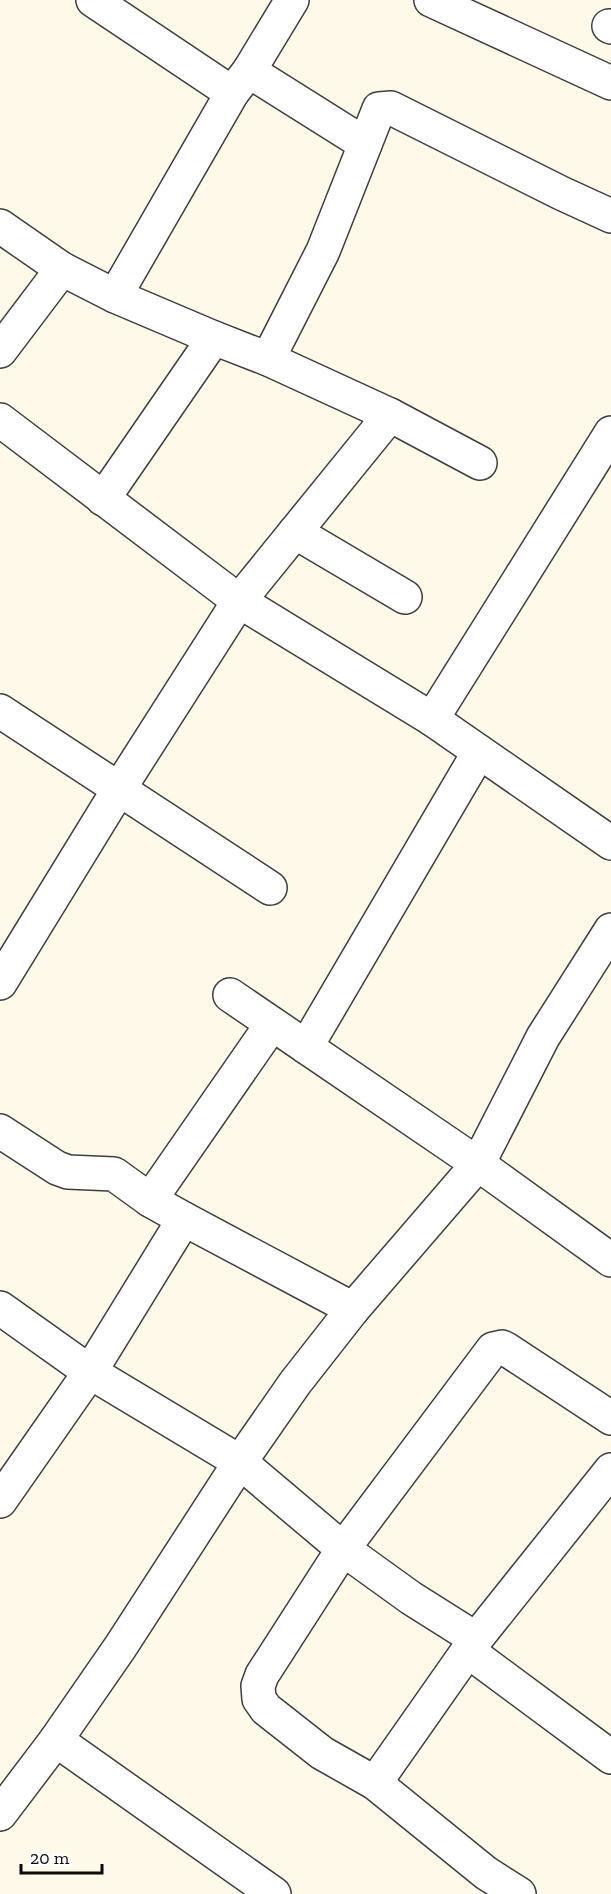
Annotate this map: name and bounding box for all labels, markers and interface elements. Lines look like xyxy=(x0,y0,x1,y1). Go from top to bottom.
scale bar xyxy=(21,1837,102,1875)
text: 20 m xyxy=(30,1847,70,1869)

